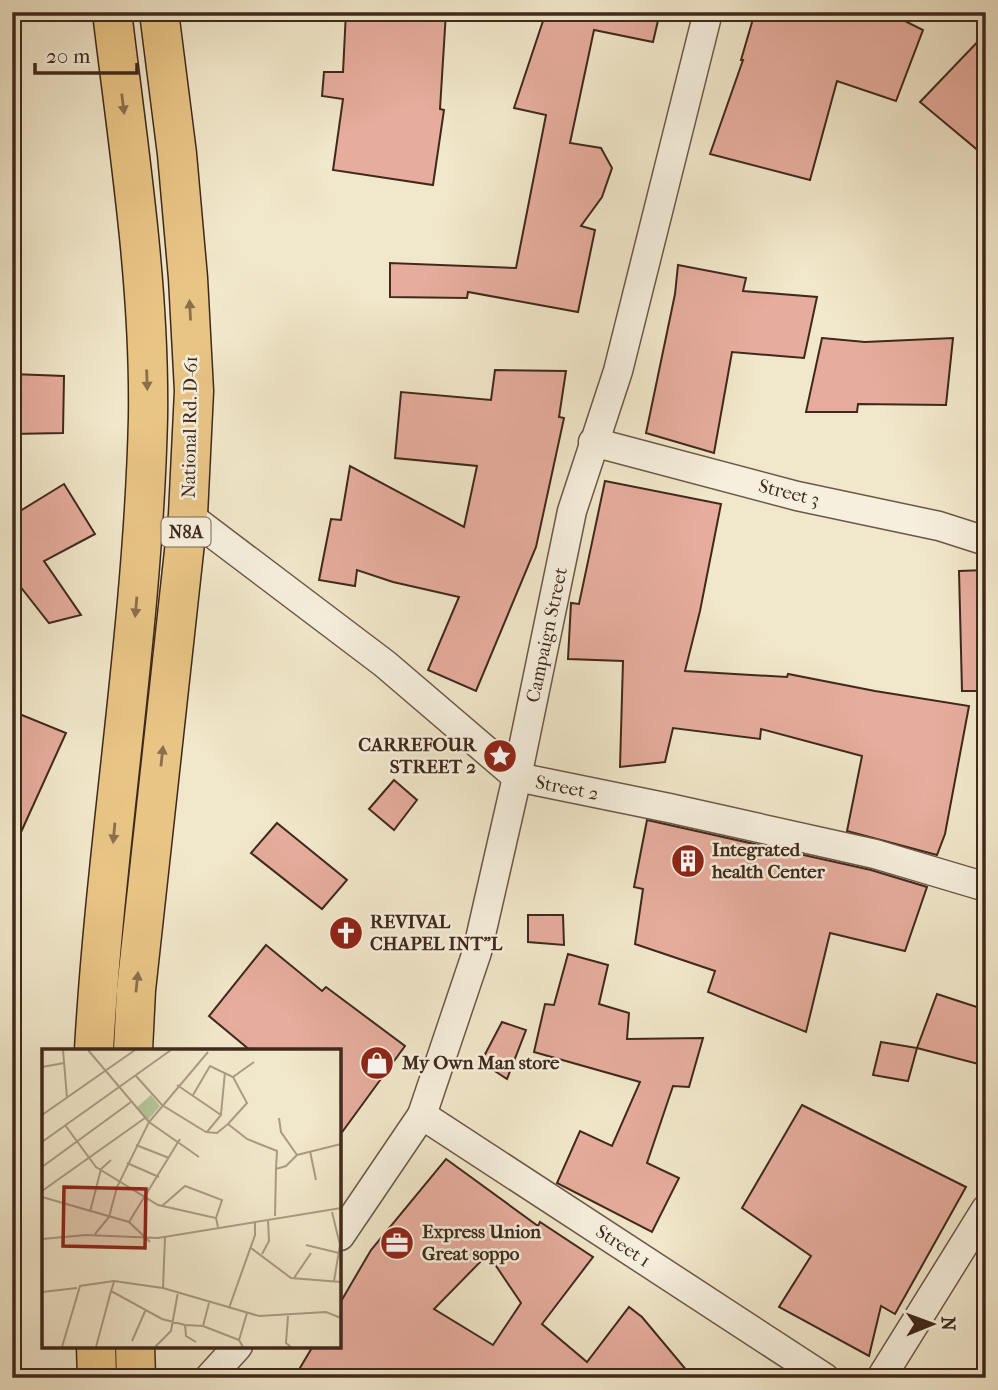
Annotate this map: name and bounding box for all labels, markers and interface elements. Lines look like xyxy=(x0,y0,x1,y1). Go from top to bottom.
scale bar xyxy=(35,32,136,76)
text: 20 m xyxy=(46,44,91,68)
one-way arrow xyxy=(118,94,129,116)
one-way arrow xyxy=(184,299,195,321)
street label: National Rd. D-61 xyxy=(178,356,202,498)
one-way arrow xyxy=(141,369,152,391)
street label: Street 3 xyxy=(756,475,822,511)
road number: N8A xyxy=(162,518,210,546)
street label: Campaign Street xyxy=(522,565,572,705)
one-way arrow xyxy=(130,596,141,618)
place label: CARREFOUR STREET 2 xyxy=(358,734,477,778)
place icon: CARREFOUR STREET 2 xyxy=(481,737,519,775)
one-way arrow xyxy=(157,745,168,767)
street label: Street 2 xyxy=(533,771,601,805)
one-way arrow xyxy=(108,822,119,844)
place label: Integrated health Center xyxy=(711,839,826,883)
building icon: Integrated health Center xyxy=(669,842,707,880)
place label: REVIVAL CHAPEL INT"L xyxy=(370,911,503,955)
church icon: REVIVAL CHAPEL INT"L xyxy=(327,914,365,952)
one-way arrow xyxy=(132,971,143,993)
shop icon: My Own Man store xyxy=(358,1044,396,1082)
inset map xyxy=(42,1049,341,1348)
place label: My Own Man store xyxy=(401,1052,560,1074)
street label: Street 1 xyxy=(591,1220,655,1272)
place label: Express Union Great soppo xyxy=(422,1221,542,1265)
office icon: Express Union Great soppo xyxy=(378,1224,416,1262)
north arrow xyxy=(897,1288,967,1358)
text: N xyxy=(937,1316,959,1332)

